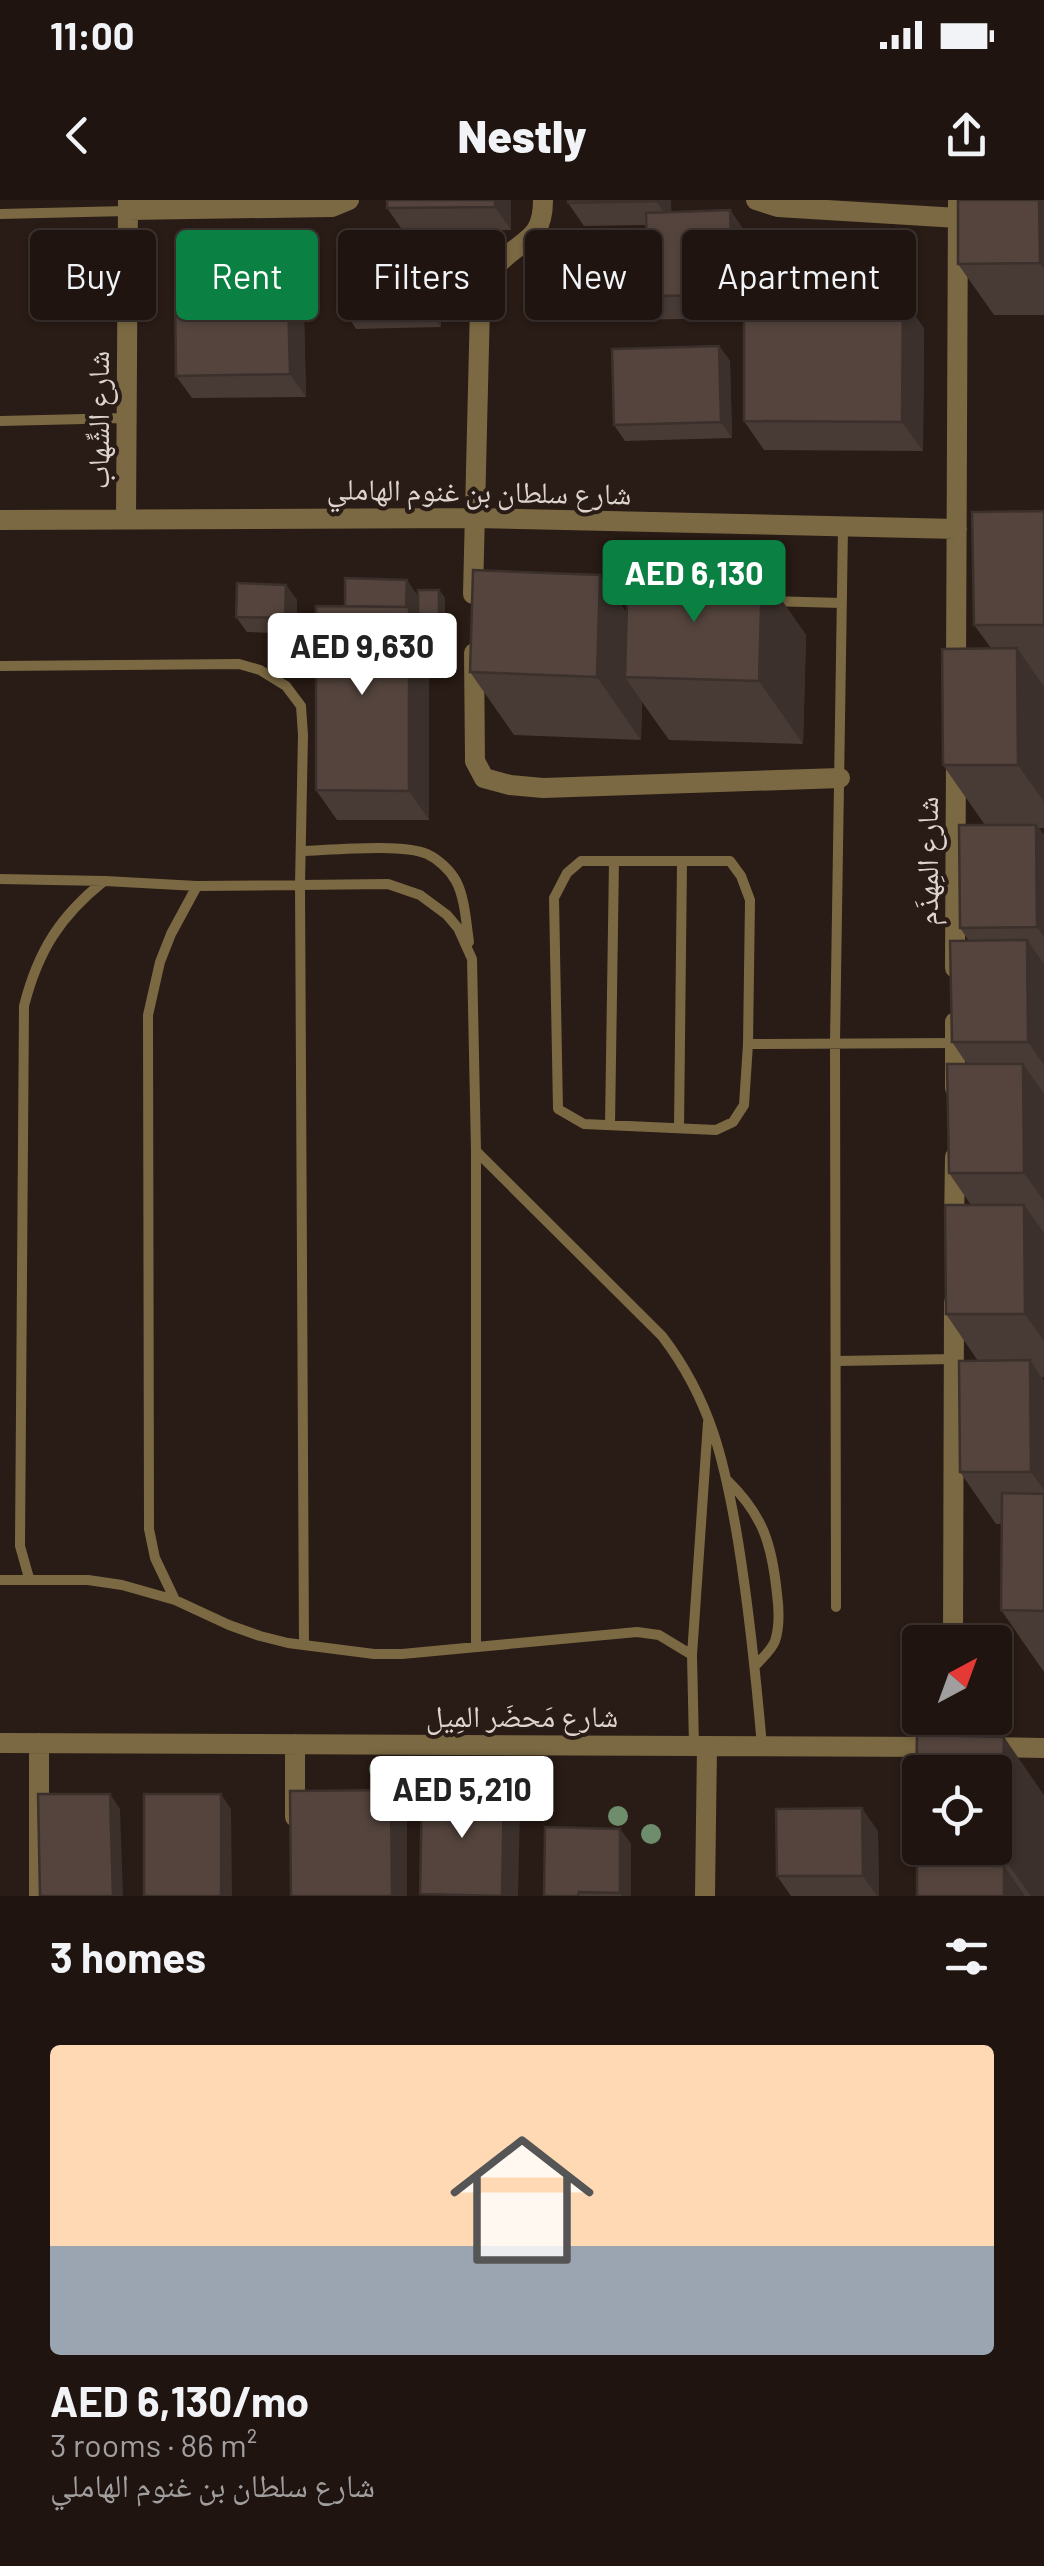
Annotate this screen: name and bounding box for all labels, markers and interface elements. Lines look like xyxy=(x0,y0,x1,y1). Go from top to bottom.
text: 11:00 xyxy=(50,12,134,58)
icon: back xyxy=(50,108,105,163)
text: Nestly xyxy=(457,108,587,162)
icon: share xyxy=(939,108,994,163)
chip: Buy xyxy=(30,230,156,320)
chip: Rent xyxy=(176,230,318,320)
chip: Filters xyxy=(338,230,505,320)
chip: New xyxy=(525,230,662,320)
chip: Apartment xyxy=(682,230,916,320)
street label: شارع الشِّهاب xyxy=(79,351,118,489)
street label: شارع سلطان بن غنوم الهاملي xyxy=(326,469,632,518)
pin: AED 6,130 xyxy=(580,540,808,625)
text: AED 6,130 xyxy=(625,553,763,591)
pin: AED 9,630 xyxy=(248,613,476,698)
text: AED 9,630 xyxy=(290,626,434,664)
street label: شارع المِهذَم xyxy=(908,796,947,926)
north arrow xyxy=(902,1625,1012,1735)
map controls xyxy=(902,1625,1012,1865)
street label: شارع مَحضَر المِيل xyxy=(426,1697,618,1736)
button: locate xyxy=(902,1755,1012,1865)
pin: AED 5,210 xyxy=(348,1756,576,1841)
text: AED 5,210 xyxy=(392,1769,532,1807)
icon: filters xyxy=(939,1929,994,1984)
text: 3 homes xyxy=(50,1931,206,1981)
icon: home xyxy=(432,2110,612,2290)
text: AED 6,130/mo xyxy=(50,2375,309,2425)
text: 3 rooms · 86 m² xyxy=(50,2425,257,2463)
text: شارع سلطان بن غنوم الهاملي xyxy=(50,2465,375,2503)

